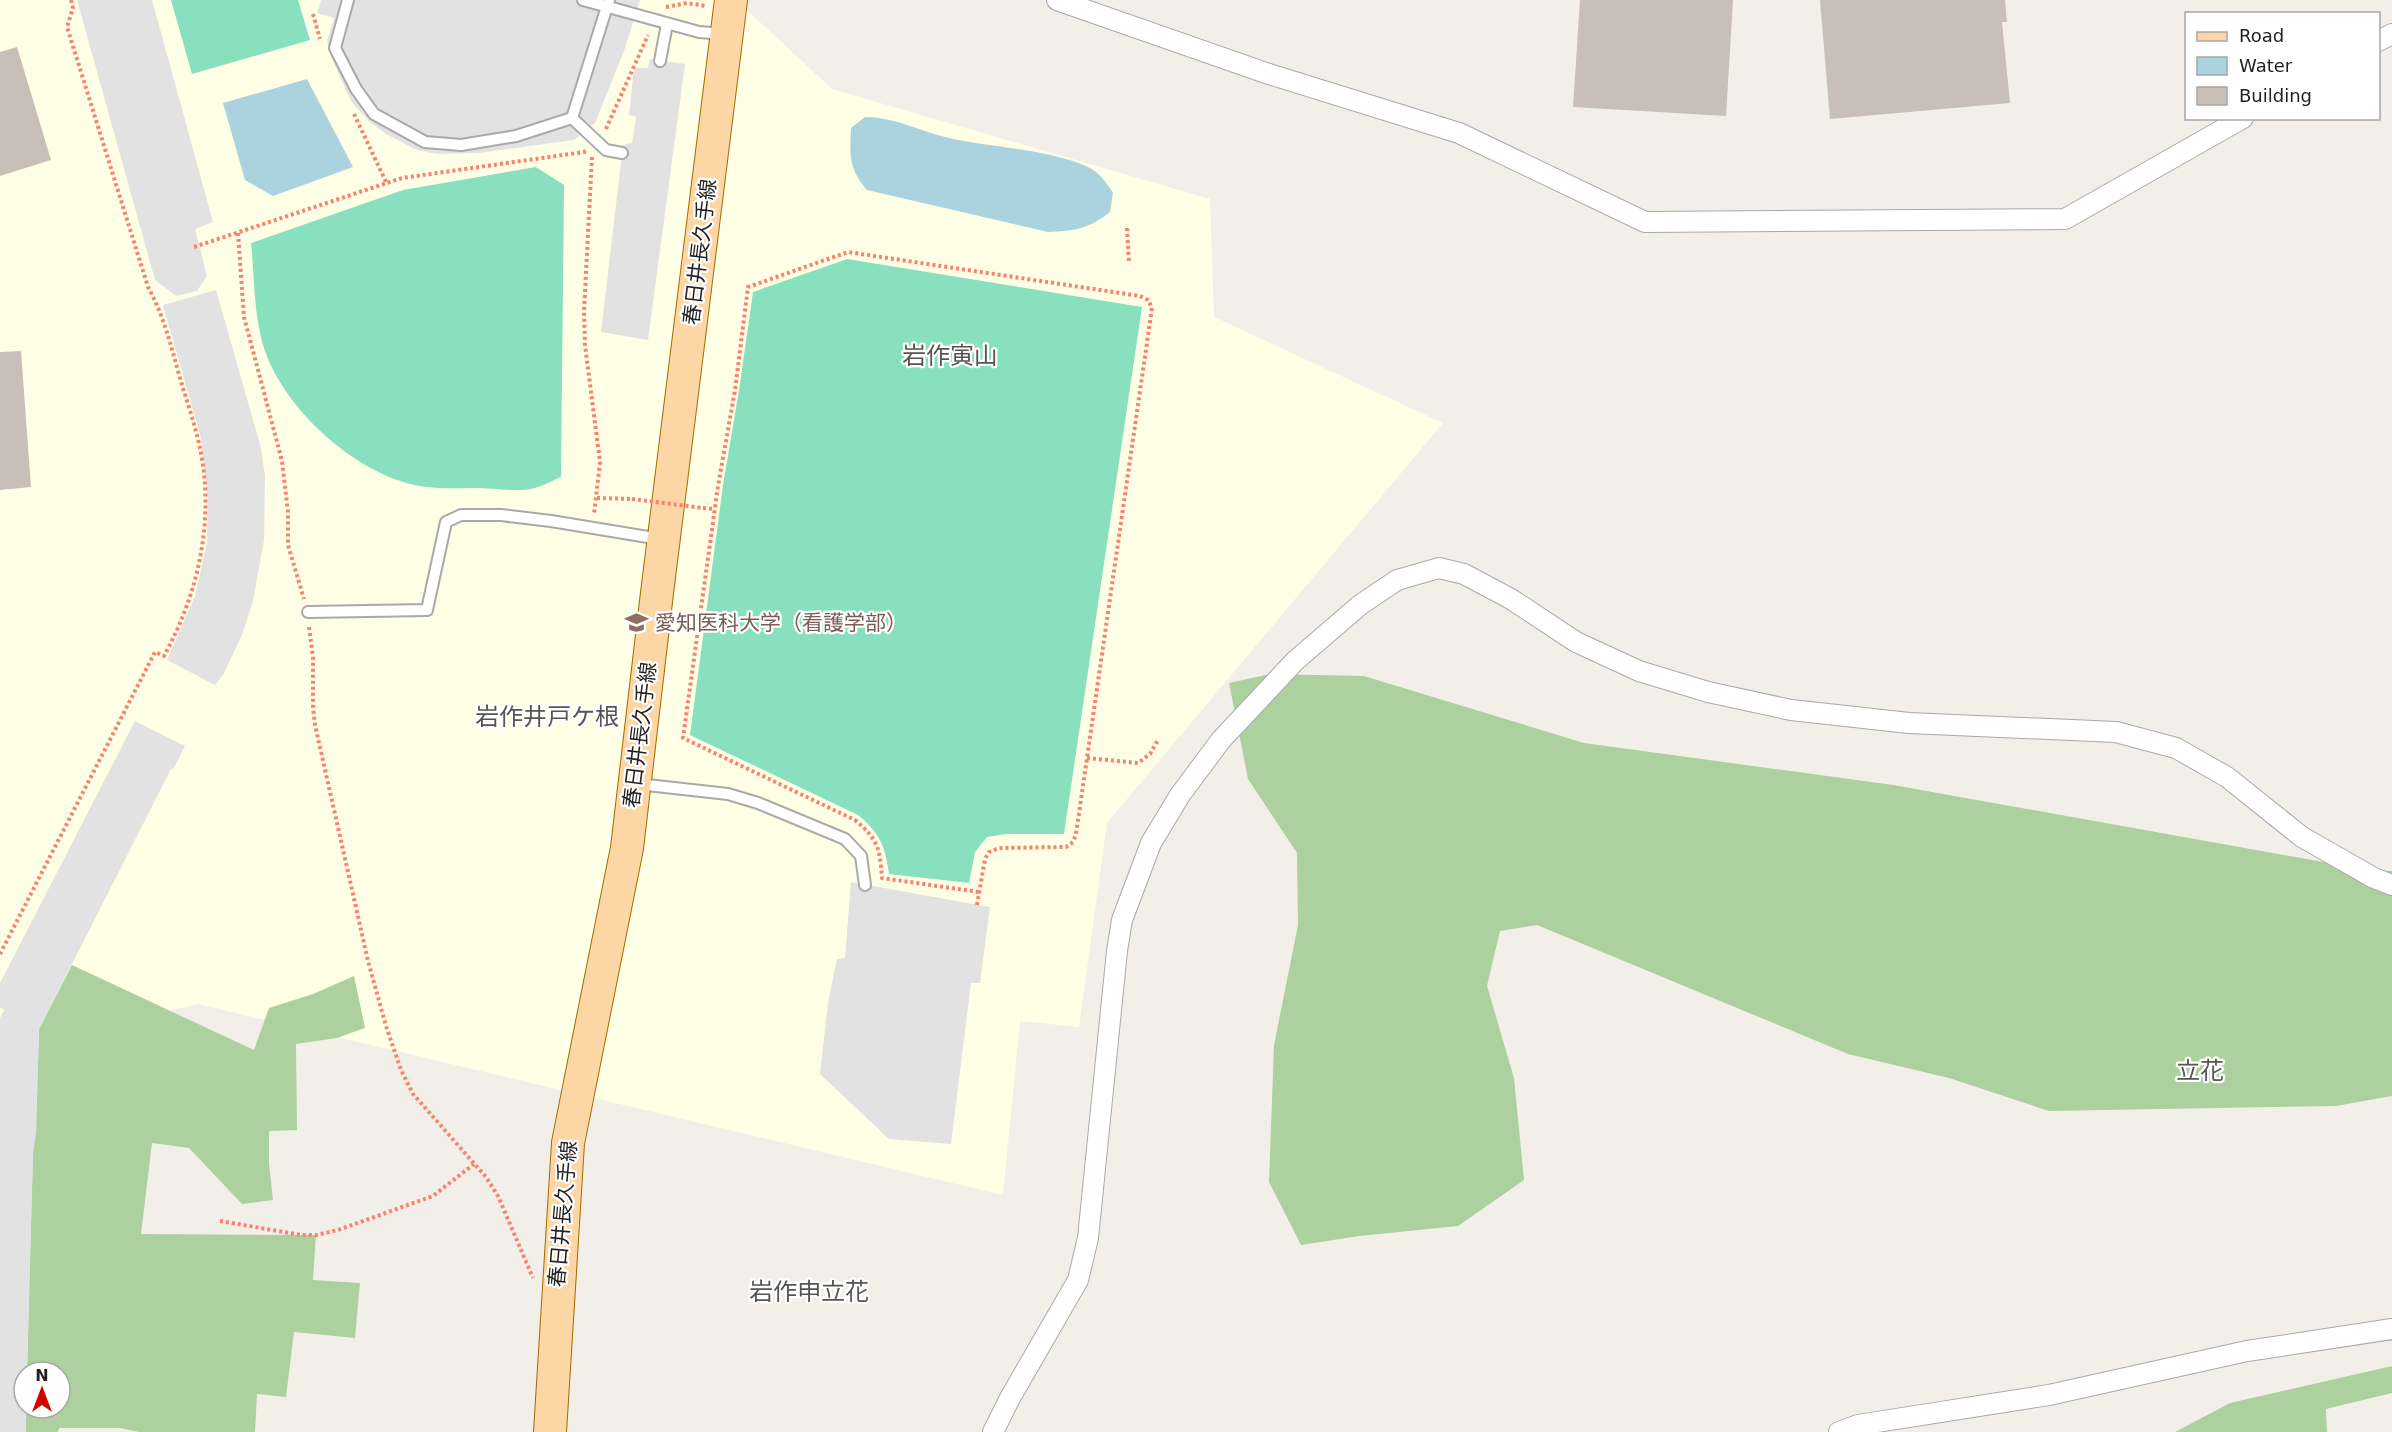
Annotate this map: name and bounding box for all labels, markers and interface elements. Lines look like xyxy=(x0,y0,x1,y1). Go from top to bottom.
legend xyxy=(2185,12,2380,120)
text: Road xyxy=(2239,25,2284,46)
text: Water xyxy=(2239,55,2293,76)
text: Building xyxy=(2239,85,2312,106)
street label: 春日井長久手線 xyxy=(679,178,721,326)
district label: 岩作寅山 xyxy=(902,342,998,370)
school or university icon: 愛知医科大学（看護学部） xyxy=(624,610,650,636)
place label: 愛知医科大学（看護学部） xyxy=(655,611,907,635)
street label: 春日井長久手線 xyxy=(619,661,661,809)
district label: 岩作井戸ケ根 xyxy=(475,703,619,731)
district label: 立花 xyxy=(2176,1057,2224,1085)
street label: 春日井長久手線 xyxy=(545,1140,581,1288)
district label: 岩作申立花 xyxy=(749,1278,869,1306)
north arrow xyxy=(12,1360,72,1420)
text: N xyxy=(35,1366,49,1385)

